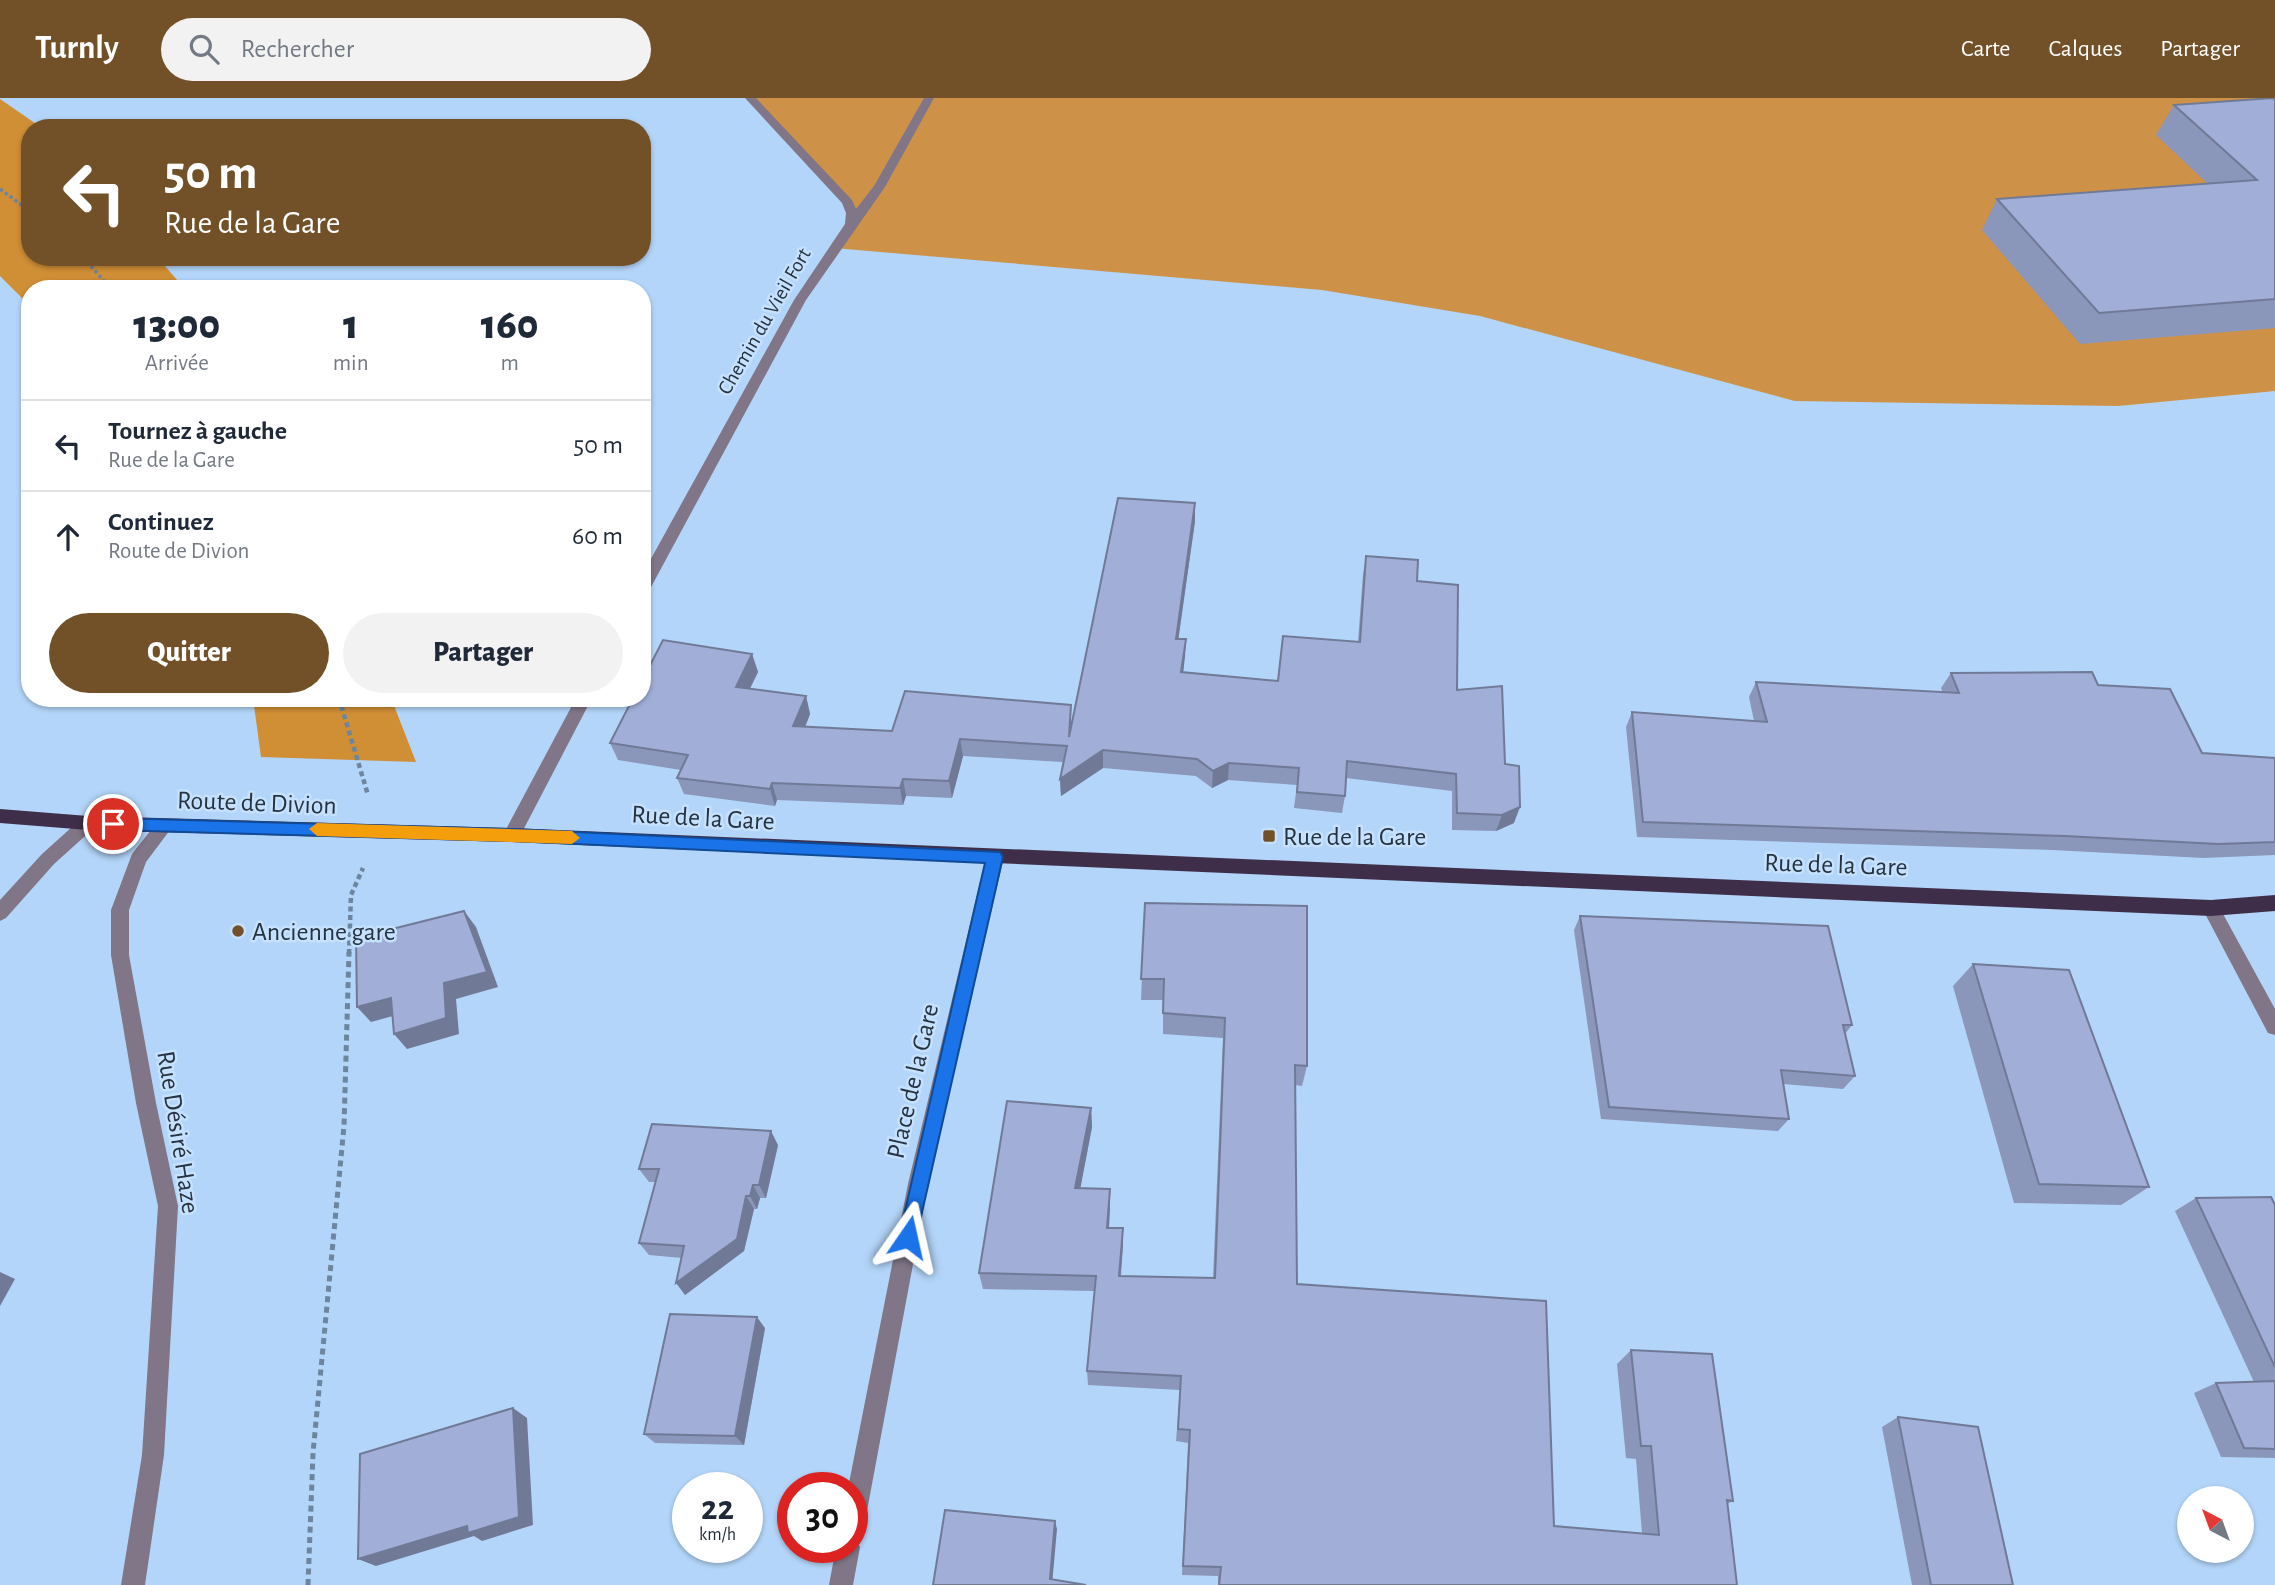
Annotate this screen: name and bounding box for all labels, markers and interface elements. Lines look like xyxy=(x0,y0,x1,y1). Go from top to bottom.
search box xyxy=(161,18,651,81)
icon: search xyxy=(185,30,223,68)
text: Turnly xyxy=(35,32,119,65)
text: Rechercher xyxy=(241,36,354,62)
text: Carte xyxy=(1961,37,2010,61)
text: Calques xyxy=(2048,37,2122,61)
text: Partager xyxy=(2160,37,2240,61)
icon: left xyxy=(49,147,140,238)
text: 50 m xyxy=(164,149,258,198)
text: Rue de la Gare xyxy=(164,207,340,239)
street label: Chemin du Vieil Fort xyxy=(714,244,815,398)
text: 13:00 xyxy=(133,304,220,346)
text: 1 xyxy=(343,304,358,346)
text: 160 xyxy=(481,304,539,346)
text: Arrivée xyxy=(145,352,209,375)
text: min xyxy=(333,352,369,375)
text: m xyxy=(501,352,519,375)
text: Tournez à gauche xyxy=(108,418,287,444)
icon: left xyxy=(49,427,87,465)
text: 50 m xyxy=(573,432,623,458)
text: Rue de la Gare xyxy=(108,449,235,472)
text: Continuez xyxy=(108,509,214,535)
icon: ahead xyxy=(49,518,87,556)
text: 60 m xyxy=(572,523,623,549)
text: Route de Divion xyxy=(108,540,249,563)
button: Quitter xyxy=(49,613,329,693)
button: Partager xyxy=(343,613,623,693)
street label: Route de Divion xyxy=(177,787,337,819)
pin xyxy=(83,794,143,854)
street label: Rue de la Gare xyxy=(631,801,775,835)
icon: arrive xyxy=(94,805,132,843)
place label: Rue de la Gare xyxy=(1283,824,1426,850)
marker: Rue de la Gare xyxy=(1261,828,1277,844)
street label: Rue de la Gare xyxy=(1764,850,1908,880)
place label: Ancienne gare xyxy=(252,919,396,945)
marker: Ancienne gare xyxy=(230,923,246,939)
street label: Place de la Gare xyxy=(883,1001,943,1161)
street label: Rue Désiré Haze xyxy=(152,1049,204,1215)
position arrow xyxy=(871,1200,945,1274)
speed limit sign: 30 xyxy=(777,1472,868,1563)
north arrow xyxy=(2177,1486,2254,1563)
map controls xyxy=(2177,1486,2254,1563)
text: 22 xyxy=(701,1491,734,1526)
text: km/h xyxy=(699,1526,736,1544)

